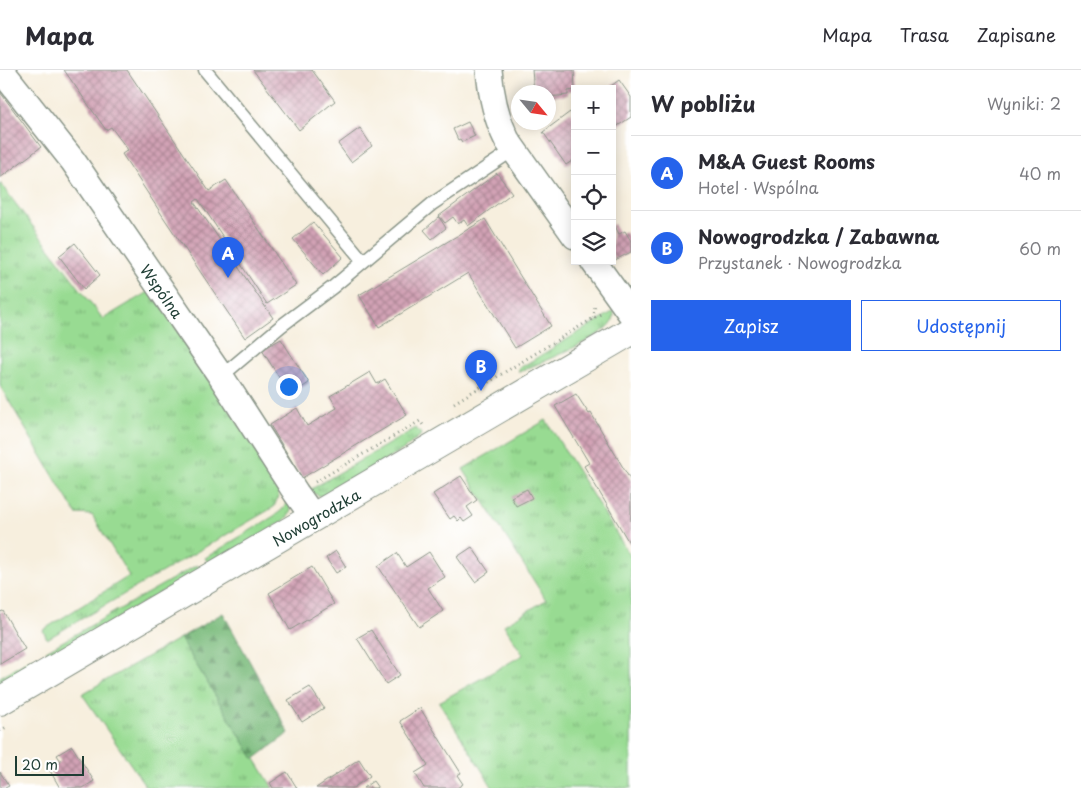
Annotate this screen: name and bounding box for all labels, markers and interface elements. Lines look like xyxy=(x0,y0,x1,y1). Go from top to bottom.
text: Mapa xyxy=(25,17,94,53)
text: Mapa xyxy=(822,21,872,48)
text: Trasa xyxy=(900,21,949,48)
text: Zapisane xyxy=(977,21,1056,48)
north arrow xyxy=(511,85,556,130)
map controls xyxy=(571,85,616,265)
button: + xyxy=(571,85,616,130)
text: W pobliżu xyxy=(651,87,756,119)
text: Wyniki: 2 xyxy=(987,91,1061,115)
button: − xyxy=(571,130,616,175)
text: M&A Guest Rooms xyxy=(698,147,875,175)
text: A xyxy=(661,161,673,185)
text: 40 m xyxy=(1019,161,1061,185)
button: locate xyxy=(571,175,616,220)
text: Hotel · Wspólna xyxy=(698,175,819,199)
button: layers xyxy=(571,220,616,265)
text: Nowogrodzka / Zabawna xyxy=(698,222,939,250)
text: B xyxy=(662,236,672,260)
text: 60 m xyxy=(1019,236,1061,260)
pin: A xyxy=(212,237,244,278)
text: Przystanek · Nowogrodzka xyxy=(698,250,902,274)
street label: Wspólna xyxy=(135,259,189,323)
button: Zapisz xyxy=(651,300,851,351)
button: Udostępnij xyxy=(861,300,1061,351)
pin: B xyxy=(465,350,497,391)
your location xyxy=(276,374,302,400)
street label: Nowogrodzka xyxy=(268,482,365,551)
scale bar xyxy=(15,753,84,776)
text: 20 m xyxy=(22,754,58,775)

